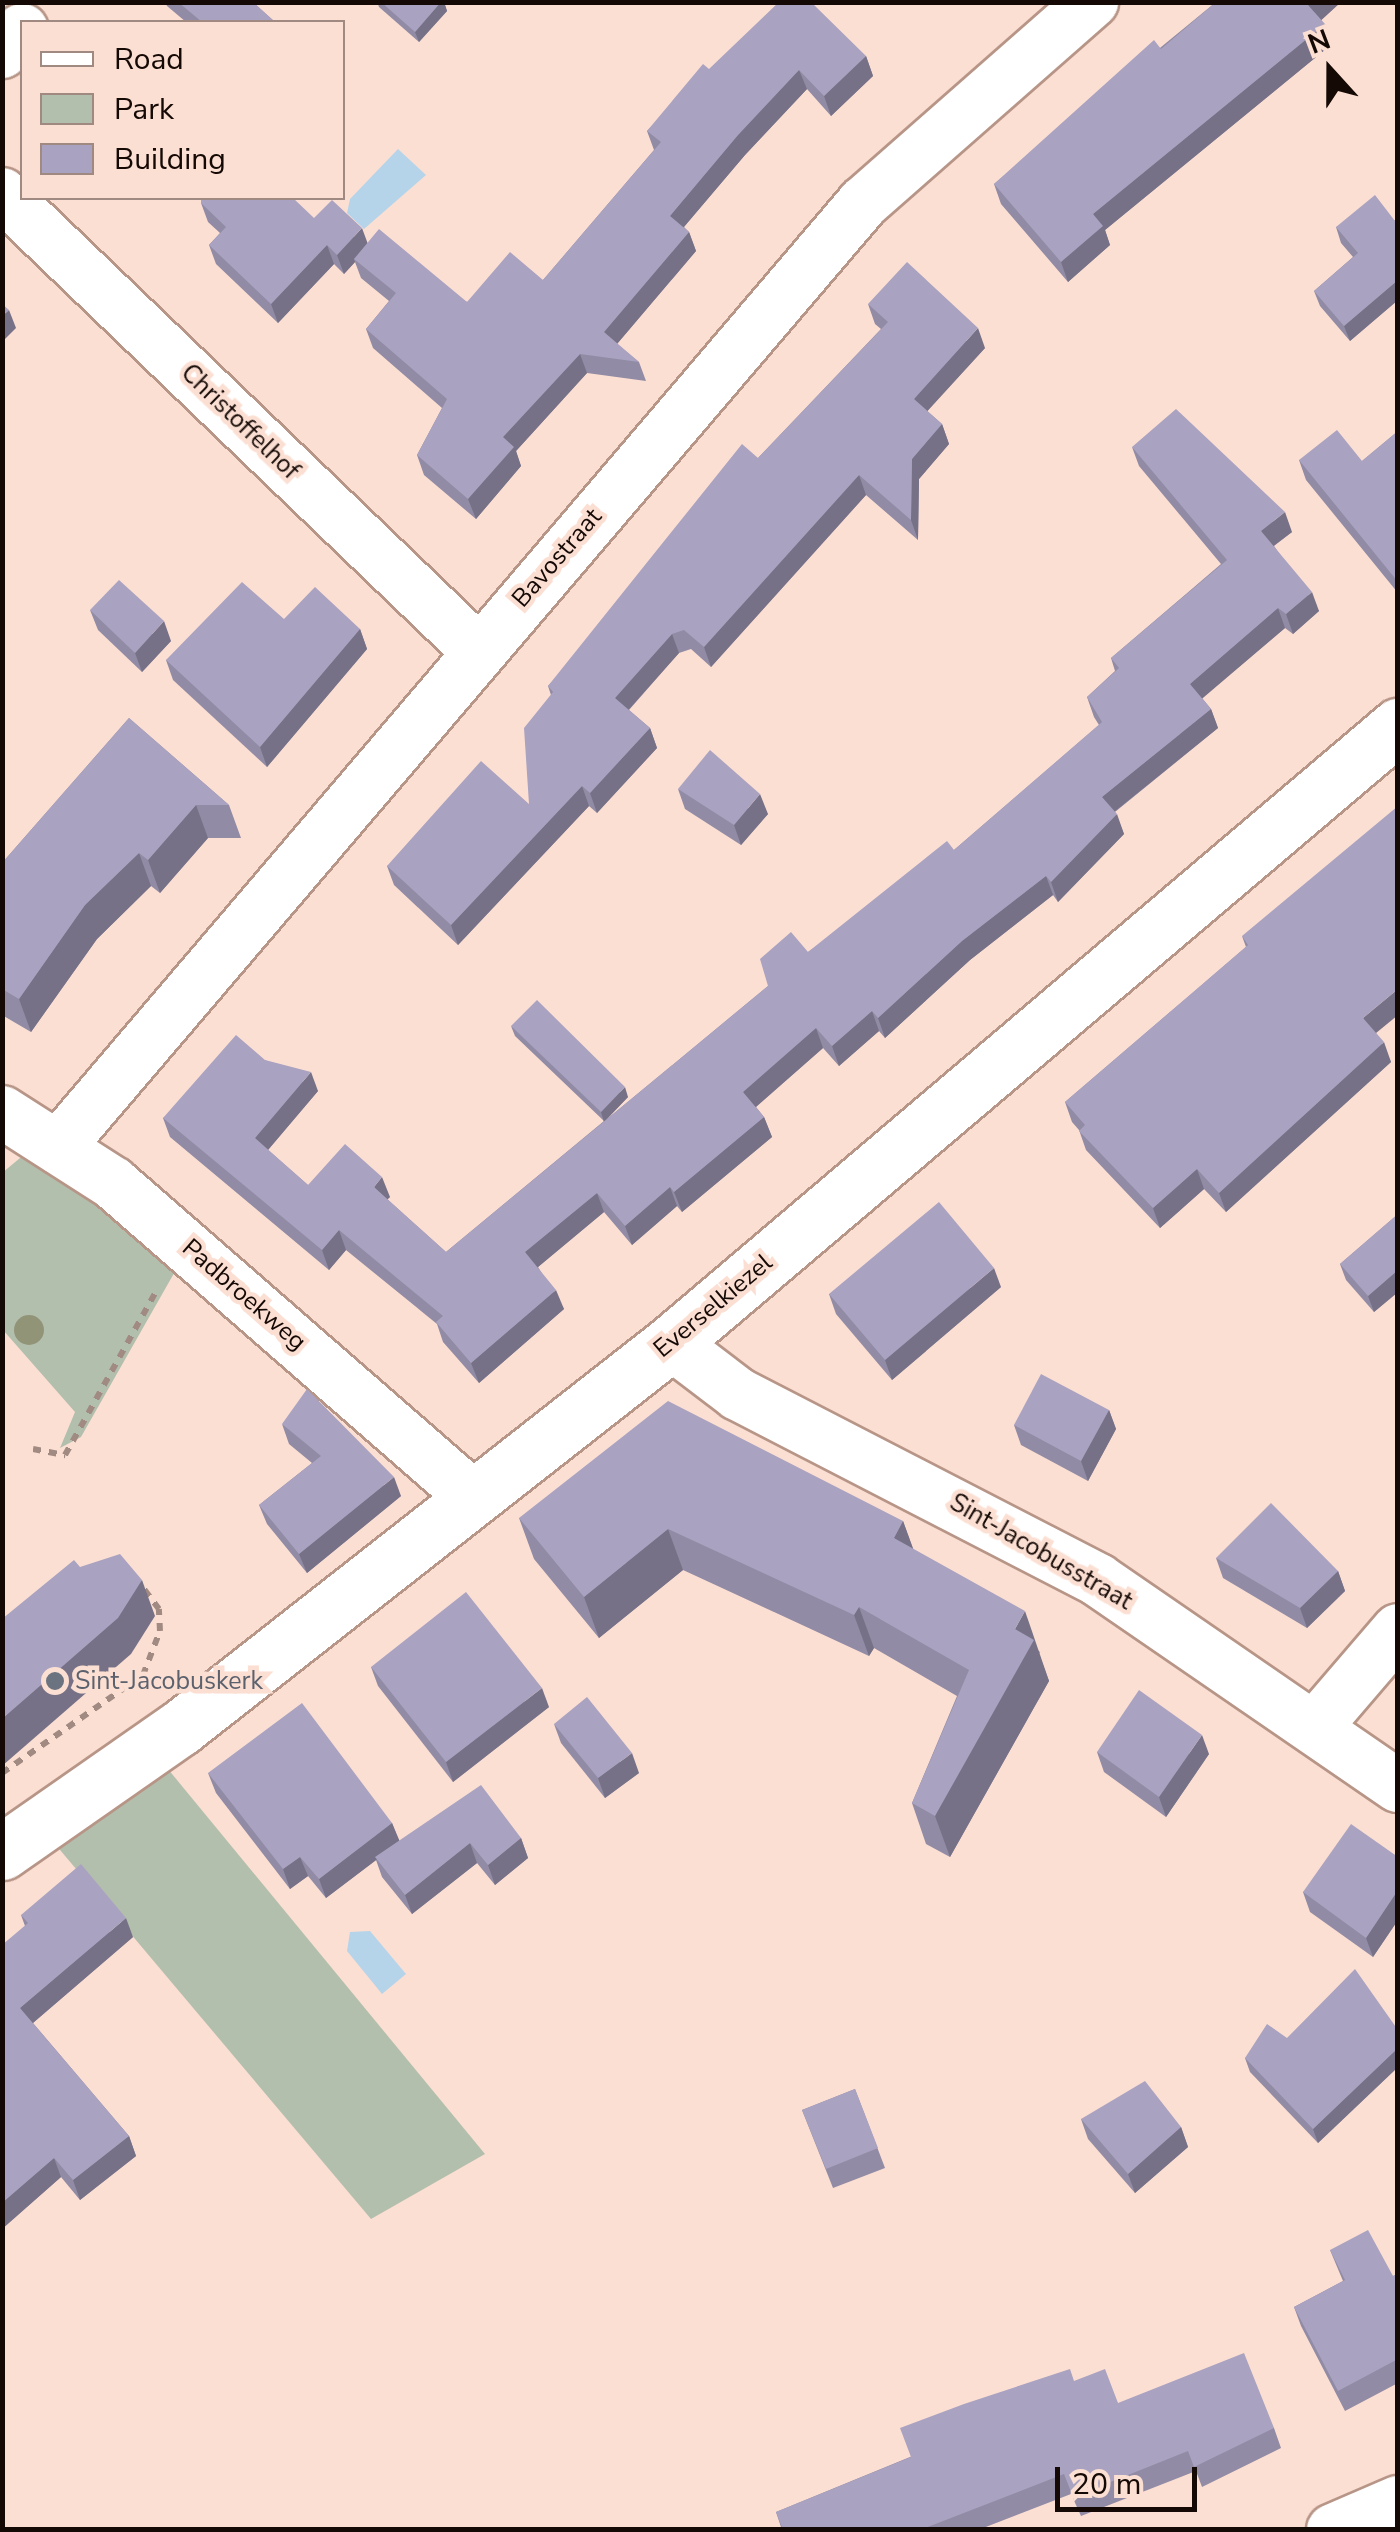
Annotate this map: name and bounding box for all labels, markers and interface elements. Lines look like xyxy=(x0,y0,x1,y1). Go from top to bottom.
legend xyxy=(20,20,345,200)
north arrow xyxy=(1280,20,1380,120)
text: N xyxy=(1303,21,1336,63)
text: Road xyxy=(114,39,184,80)
text: Park xyxy=(114,89,174,130)
text: Building xyxy=(114,139,226,180)
street label: Christoffelhof xyxy=(175,358,305,486)
street label: Bavostraat xyxy=(506,502,608,614)
street label: Padbroekweg xyxy=(176,1233,312,1357)
street label: Everselkiezel xyxy=(648,1248,778,1364)
street label: Sint-Jacobusstraat xyxy=(944,1488,1138,1616)
place label: Sint-Jacobuskerk xyxy=(75,1666,263,1696)
marker: Sint-Jacobuskerk xyxy=(44,1670,66,1692)
scale bar xyxy=(1060,2447,1202,2509)
text: 20 m xyxy=(1072,2464,1141,2505)

